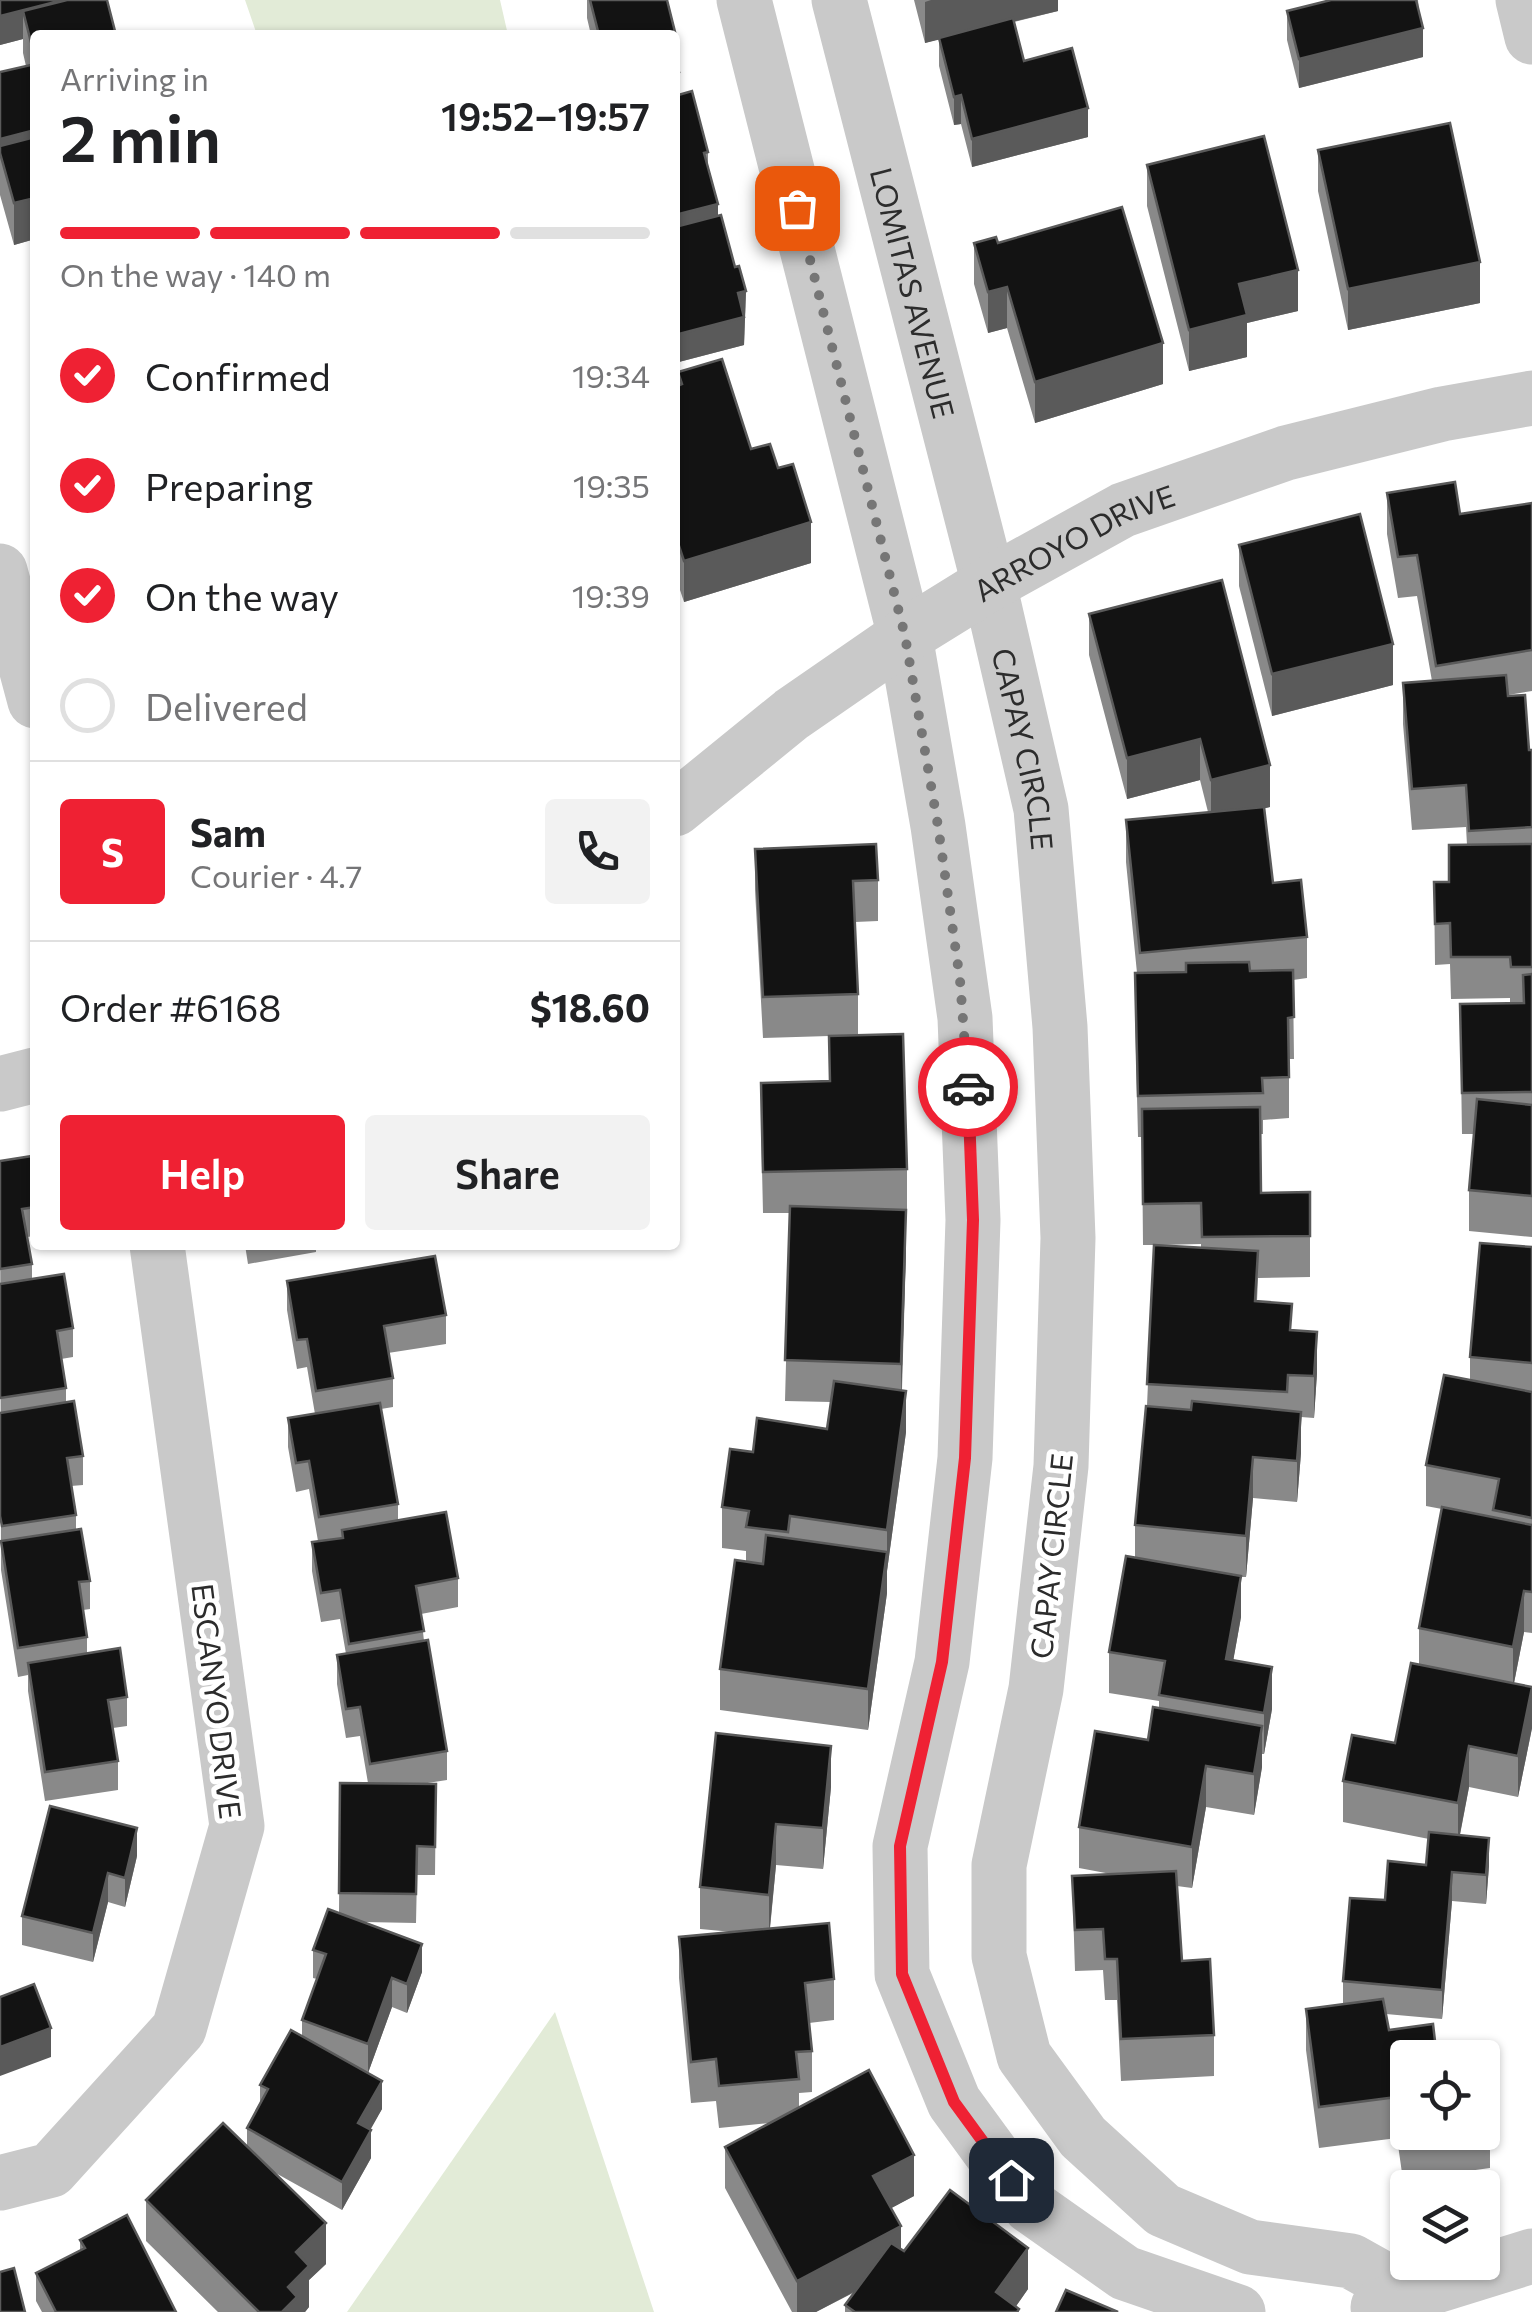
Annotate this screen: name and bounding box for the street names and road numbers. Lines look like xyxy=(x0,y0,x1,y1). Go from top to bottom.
street label: LOMITAS AVENUE xyxy=(864,163,964,422)
street label: ARROYO DRIVE xyxy=(966,475,1179,608)
street label: CAPAY CIRCLE xyxy=(986,644,1063,852)
street label: CAPAY CIRCLE xyxy=(1021,1452,1079,1660)
street label: ESCANYO DRIVE xyxy=(185,1581,251,1821)

